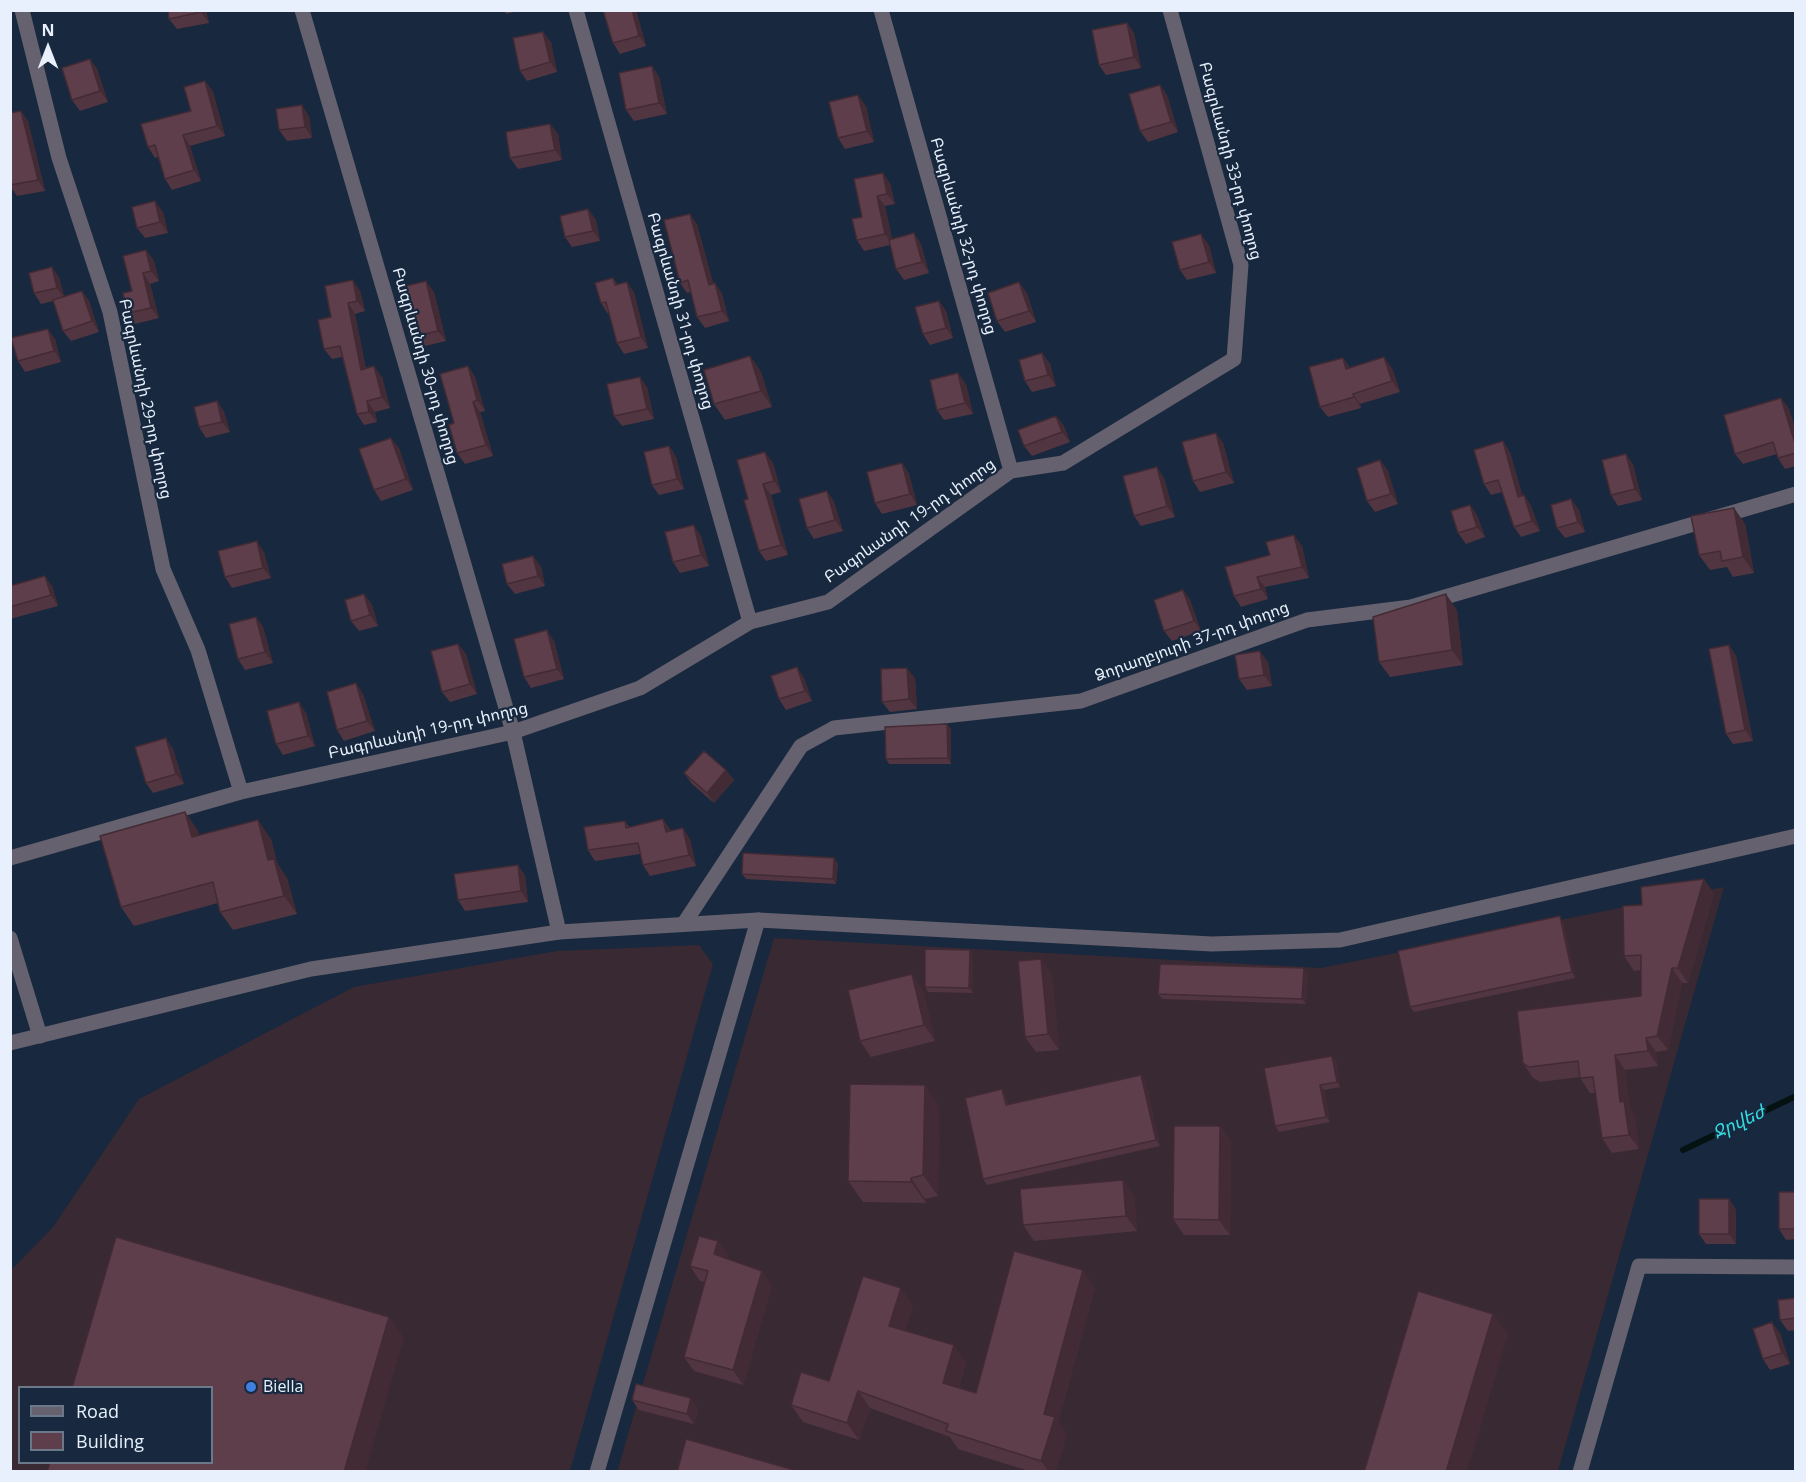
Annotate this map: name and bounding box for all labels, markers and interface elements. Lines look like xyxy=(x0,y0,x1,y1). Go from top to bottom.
north arrow xyxy=(18,18,78,78)
text: N xyxy=(41,19,55,41)
street label: Բագրևանդի 33-րդ փողոց xyxy=(1194,60,1266,262)
street label: Բագրևանդի 32-րդ փողոց xyxy=(926,135,1000,337)
street label: Բագրևանդի 31-րդ փողոց xyxy=(643,210,717,412)
street label: Բագրևանդի 30-րդ փողոց xyxy=(388,265,462,467)
street label: Բագրևանդի 29-րդ փողոց xyxy=(114,297,176,501)
street label: Բագրևանդի 19-րդ փողոց xyxy=(821,455,999,587)
street label: Ձորաղբյուրի 37-րդ փողոց xyxy=(1092,598,1292,686)
street label: Բագրևանդի 19-րդ փողոց xyxy=(326,699,530,763)
water label: Ջրվեժ xyxy=(1710,1102,1768,1144)
place label: Biella xyxy=(263,1377,303,1397)
marker: Biella xyxy=(244,1380,258,1394)
legend xyxy=(18,1386,213,1464)
text: Road xyxy=(76,1399,119,1423)
text: Building xyxy=(76,1429,144,1453)

